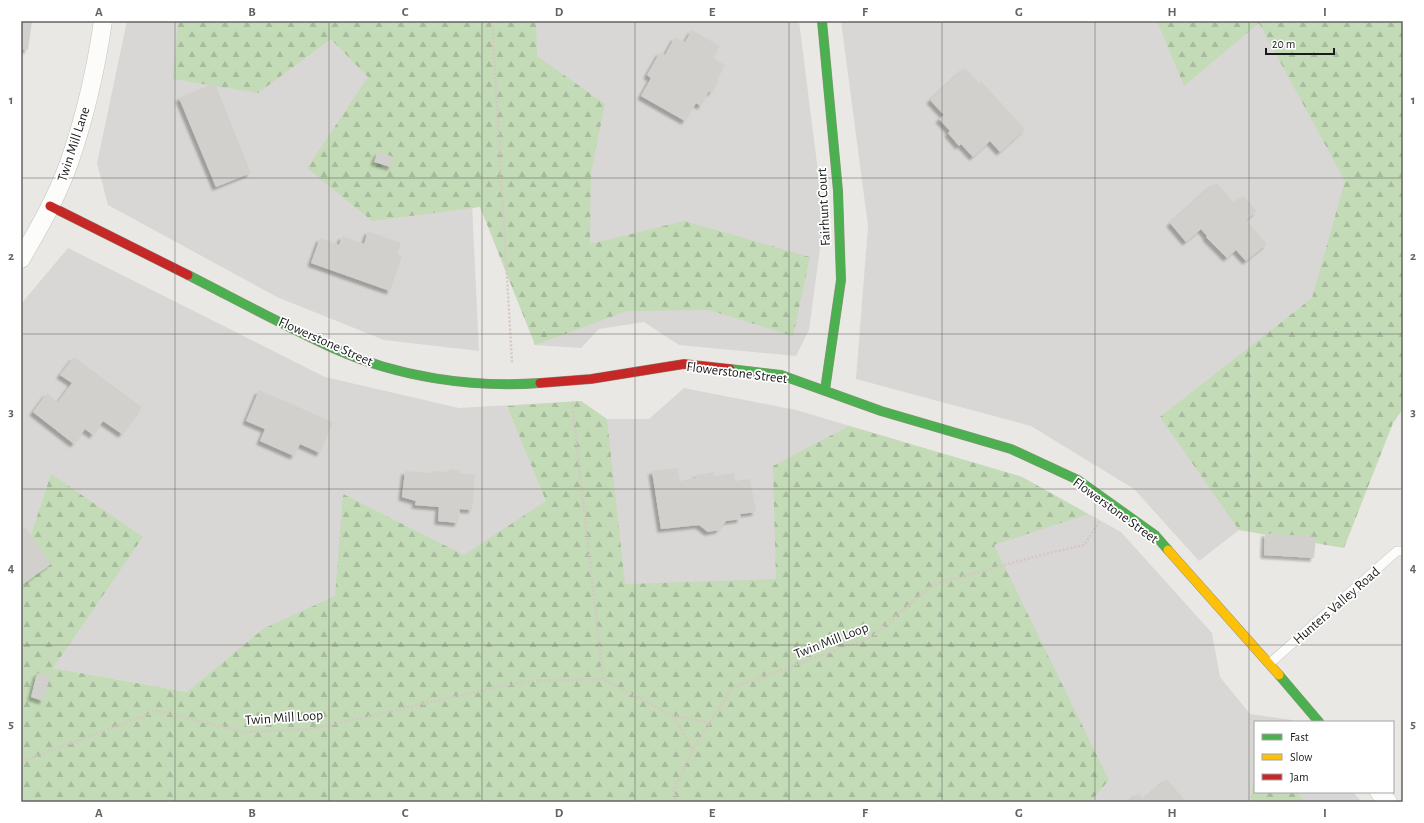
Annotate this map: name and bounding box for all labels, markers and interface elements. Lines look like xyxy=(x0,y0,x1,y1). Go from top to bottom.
text: A xyxy=(95,6,103,19)
text: B xyxy=(248,6,256,19)
text: C xyxy=(402,6,409,19)
text: D xyxy=(555,6,564,19)
text: E xyxy=(709,6,716,19)
text: F xyxy=(862,6,869,19)
text: G xyxy=(1015,6,1023,19)
text: H xyxy=(1167,6,1177,19)
text: I xyxy=(1323,6,1327,19)
scale bar xyxy=(1266,30,1334,56)
text: 20 m xyxy=(1272,38,1295,50)
text: 1 xyxy=(9,94,13,107)
text: 1 xyxy=(1411,94,1415,107)
street label: Twin Mill Lane xyxy=(55,105,93,183)
street label: Fairhunt Court xyxy=(815,167,833,246)
text: 2 xyxy=(8,250,14,263)
text: 2 xyxy=(1410,250,1416,263)
street label: Flowerstone Street xyxy=(276,315,375,369)
street label: Flowerstone Street xyxy=(686,360,789,386)
text: 3 xyxy=(8,406,14,419)
text: 3 xyxy=(1410,406,1416,419)
street label: Flowerstone Street xyxy=(1070,475,1161,547)
text: 4 xyxy=(8,562,15,575)
text: 4 xyxy=(1410,562,1417,575)
street label: Hunters Valley Road xyxy=(1291,565,1383,647)
street label: Twin Mill Loop xyxy=(792,620,870,662)
street label: Twin Mill Loop xyxy=(244,708,324,728)
text: 5 xyxy=(8,718,14,731)
text: 5 xyxy=(1410,718,1416,731)
legend xyxy=(1254,721,1394,793)
text: Fast xyxy=(1290,731,1309,743)
text: Slow xyxy=(1290,751,1312,763)
text: Jam xyxy=(1290,771,1309,783)
text: A xyxy=(95,807,103,820)
text: B xyxy=(248,807,256,820)
text: C xyxy=(402,807,409,820)
text: D xyxy=(555,807,564,820)
text: E xyxy=(709,807,716,820)
text: F xyxy=(862,807,869,820)
text: G xyxy=(1015,807,1023,820)
text: H xyxy=(1167,807,1177,820)
text: I xyxy=(1323,807,1327,820)

